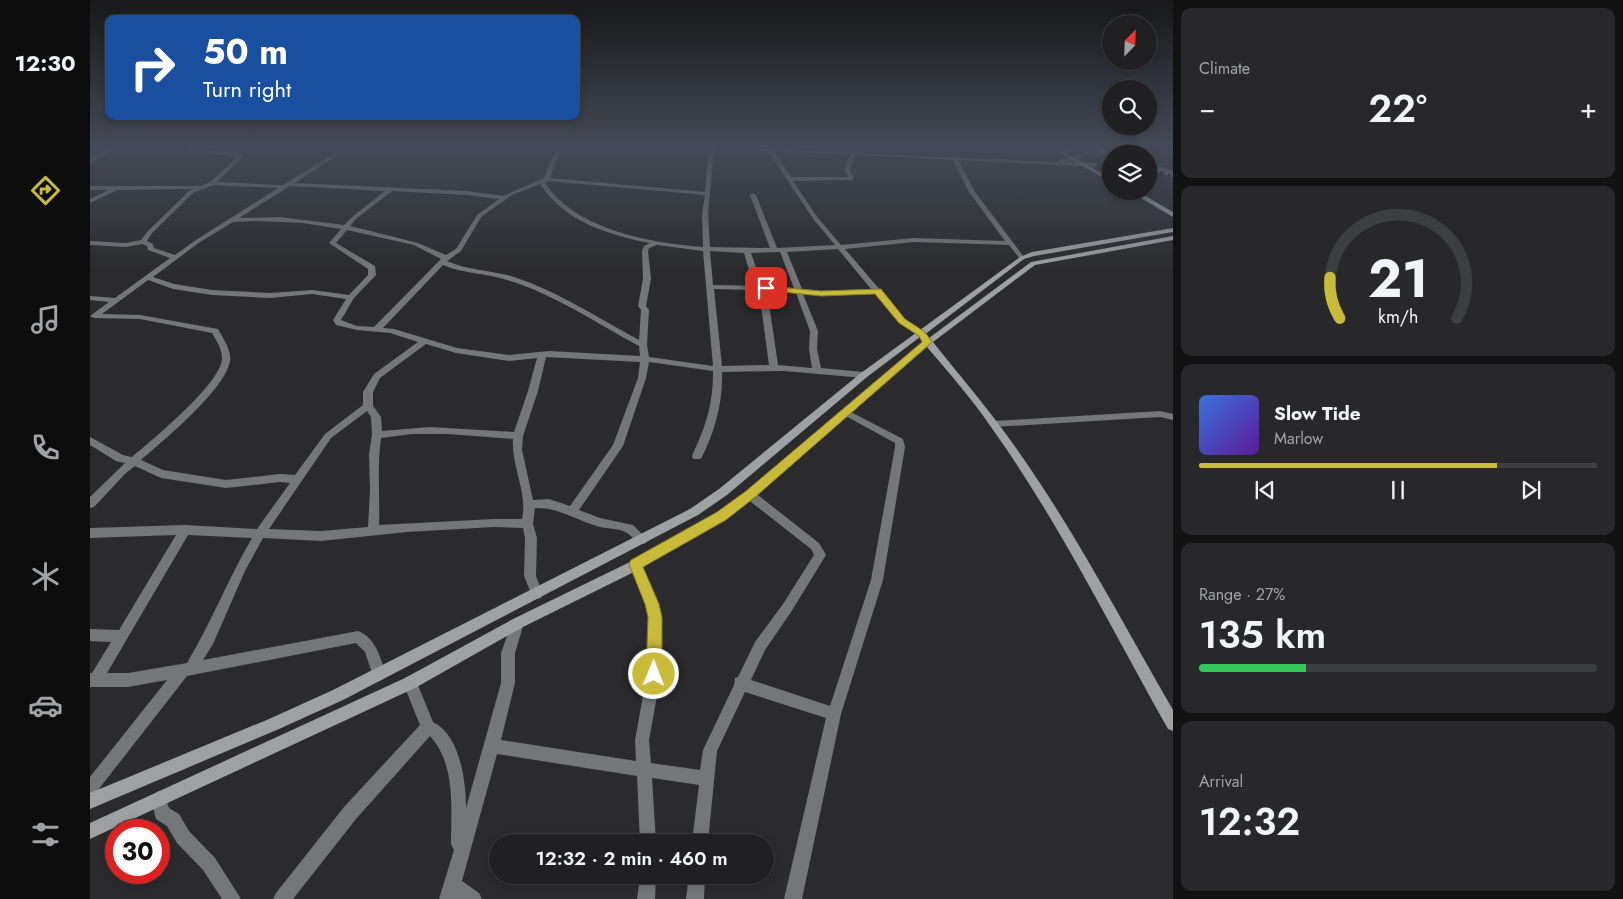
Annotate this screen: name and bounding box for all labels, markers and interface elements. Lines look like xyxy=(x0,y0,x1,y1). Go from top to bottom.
north arrow xyxy=(1102,15,1158,70)
map controls xyxy=(1102,15,1157,200)
text: 50 m xyxy=(203,27,288,77)
icon: right xyxy=(120,35,185,100)
text: 12:30 xyxy=(15,47,75,79)
text: Climate xyxy=(1199,57,1250,80)
text: Turn right xyxy=(203,73,291,105)
button: search xyxy=(1102,80,1157,135)
text: 22° xyxy=(1368,81,1427,136)
text: − xyxy=(1199,88,1216,129)
text: + xyxy=(1580,88,1597,129)
button: layers xyxy=(1102,145,1157,200)
icon: directions xyxy=(28,173,63,208)
text: 21 xyxy=(1368,241,1428,317)
pin xyxy=(745,267,787,309)
icon: arrive xyxy=(752,274,780,302)
icon: music xyxy=(28,302,63,337)
text: km/h xyxy=(1378,304,1418,330)
text: Slow Tide xyxy=(1274,400,1361,427)
text: Marlow xyxy=(1274,427,1323,450)
icon: phone xyxy=(28,430,63,465)
icon: previous xyxy=(1251,476,1279,504)
icon: pause xyxy=(1384,476,1412,504)
icon: next xyxy=(1517,476,1545,504)
icon: climate xyxy=(28,559,63,594)
text: Range · 27% xyxy=(1199,583,1285,606)
text: 135 km xyxy=(1199,607,1326,662)
position arrow xyxy=(627,647,679,699)
icon: car xyxy=(28,688,63,723)
text: Arrival xyxy=(1199,770,1243,793)
text: 12:32 xyxy=(1199,794,1300,849)
icon: filters xyxy=(28,817,63,852)
speed limit sign: 30 xyxy=(105,819,170,884)
text: 12:32 · 2 min · 460 m xyxy=(535,845,728,872)

